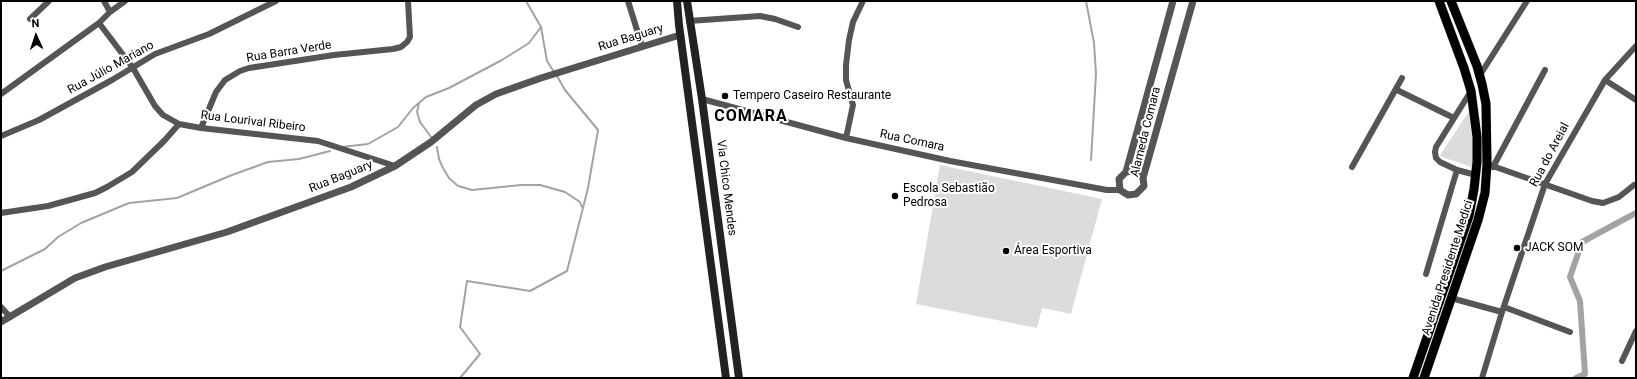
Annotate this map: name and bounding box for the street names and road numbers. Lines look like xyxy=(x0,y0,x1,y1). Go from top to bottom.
street label: Rua Baguary xyxy=(597,21,665,55)
street label: Rua Júlio Mariano xyxy=(65,38,157,98)
street label: Rua Barra Verde xyxy=(246,38,332,66)
street label: Alameda Comara xyxy=(1128,85,1164,179)
street label: Rua Lourival Ribeiro xyxy=(200,108,306,136)
street label: Rua do Areial xyxy=(1527,120,1573,190)
street label: Rua Comara xyxy=(878,127,946,155)
street label: Via Chico Mendes xyxy=(713,139,739,237)
street label: Rua Baguary xyxy=(307,158,375,196)
street label: Avenida Presidente Medici xyxy=(1419,199,1477,337)

